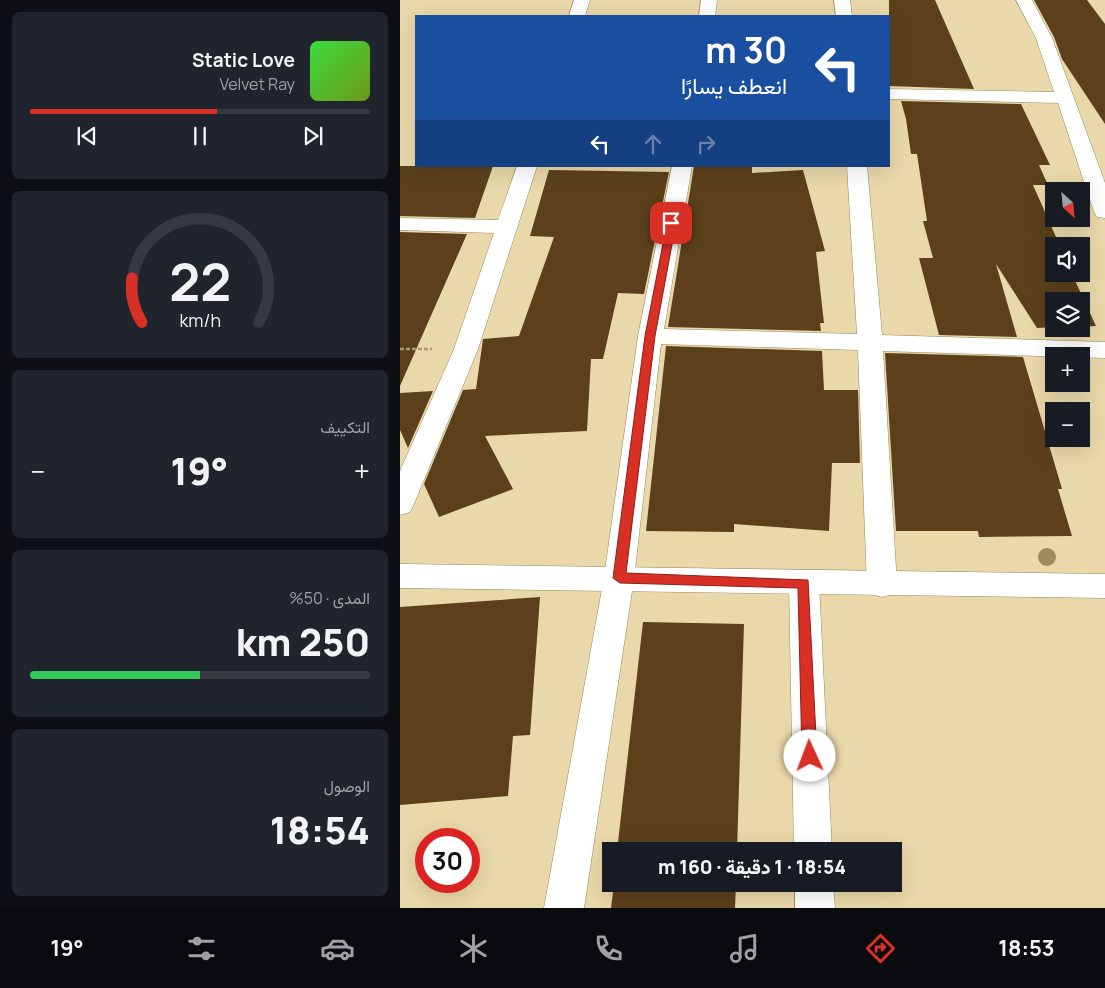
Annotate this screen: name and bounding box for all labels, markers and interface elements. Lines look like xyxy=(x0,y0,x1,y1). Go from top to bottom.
text: 30 m xyxy=(705,26,787,74)
icon: left xyxy=(805,35,870,100)
text: Static Love xyxy=(192,47,295,73)
text: انعطف يسارًا xyxy=(681,71,787,101)
text: Velvet Ray xyxy=(220,73,295,95)
icon: previous xyxy=(73,122,101,150)
icon: pause xyxy=(186,122,214,150)
icon: next xyxy=(299,122,327,150)
icon: left xyxy=(586,130,614,158)
icon: ahead xyxy=(639,130,667,158)
icon: right xyxy=(692,130,720,158)
north arrow xyxy=(1045,182,1090,228)
map controls xyxy=(1045,182,1090,447)
pin xyxy=(650,202,692,244)
icon: arrive xyxy=(657,209,685,237)
button: sound xyxy=(1045,237,1090,282)
text: 22 xyxy=(169,246,231,317)
button: layers xyxy=(1045,292,1090,337)
text: km/h xyxy=(179,308,221,332)
button: + xyxy=(1045,347,1090,392)
button: − xyxy=(1045,402,1090,447)
text: التكييف xyxy=(320,416,370,438)
text: 19° xyxy=(170,444,228,496)
text: − xyxy=(30,452,45,490)
text: + xyxy=(354,452,370,490)
text: المدى · 50% xyxy=(289,587,370,609)
text: 250 km xyxy=(236,615,370,667)
position arrow xyxy=(783,729,835,781)
text: الوصول xyxy=(324,775,370,797)
text: 18:54 xyxy=(270,803,370,855)
speed limit sign: 30 xyxy=(415,828,480,893)
text: 18:54 · 1 دقيقة · 160 m xyxy=(658,854,846,880)
icon: filters xyxy=(184,931,219,966)
icon: car xyxy=(320,931,355,966)
icon: climate xyxy=(456,931,491,966)
icon: phone xyxy=(591,931,626,966)
icon: music xyxy=(727,931,762,966)
icon: directions xyxy=(863,931,898,966)
text: 19° xyxy=(50,933,84,963)
text: 18:53 xyxy=(998,933,1055,963)

